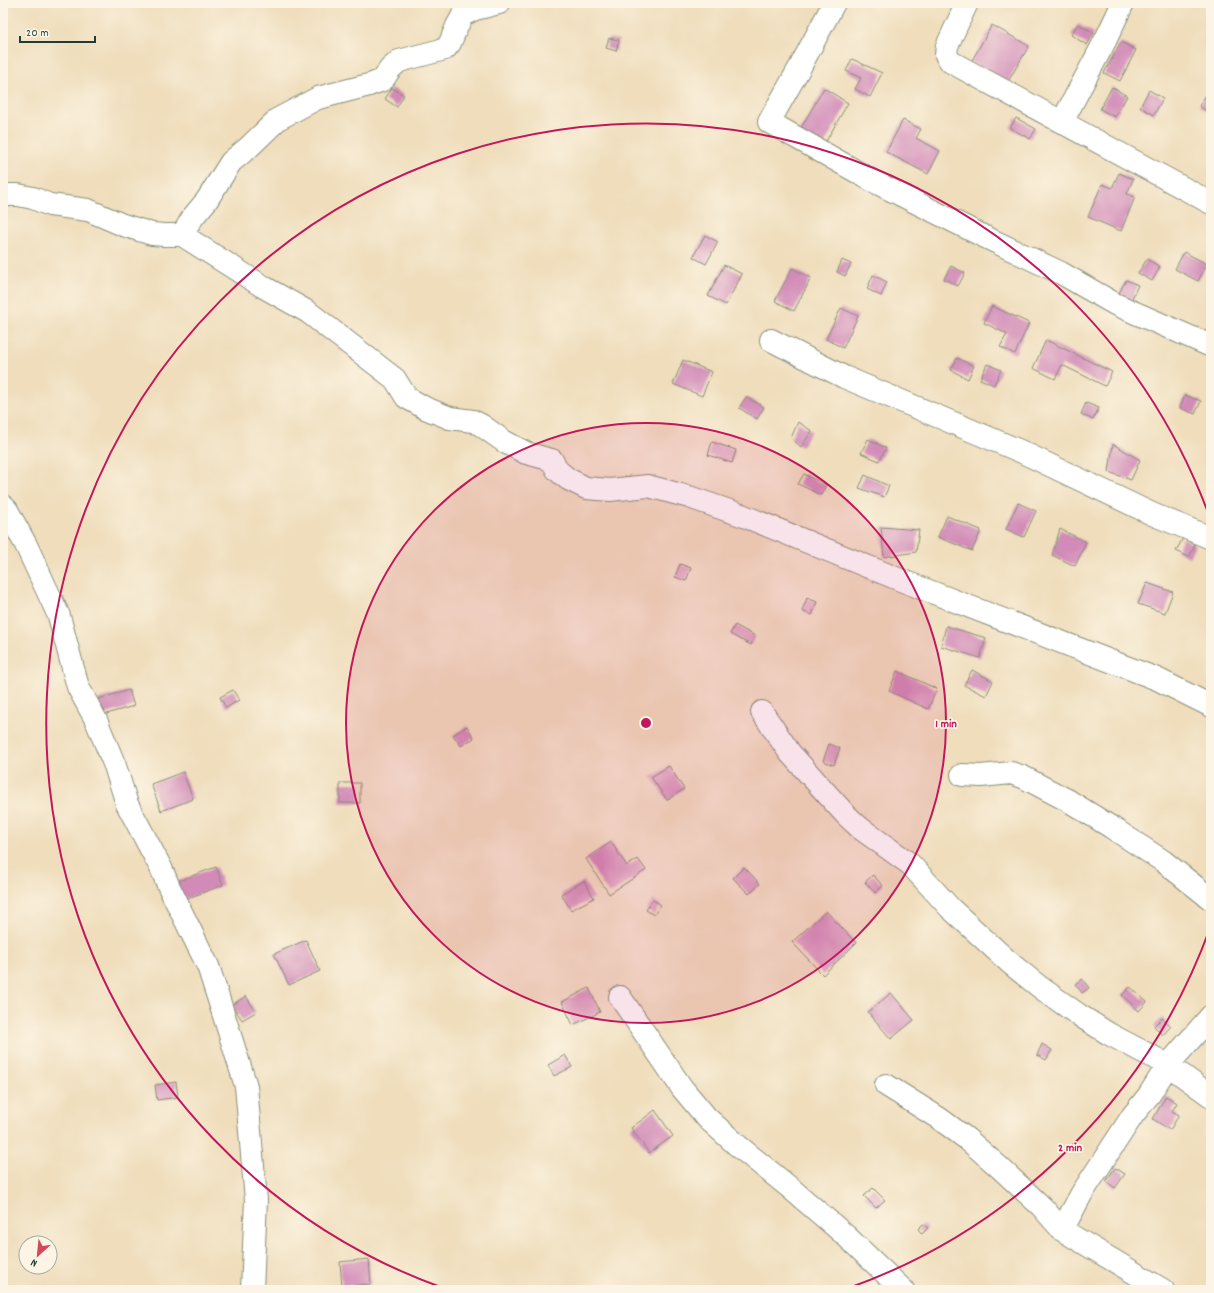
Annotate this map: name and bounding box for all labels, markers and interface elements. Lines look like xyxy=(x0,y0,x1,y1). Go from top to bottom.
scale bar xyxy=(20,18,95,44)
text: 20 m xyxy=(26,25,49,42)
centre of rings xyxy=(639,716,653,730)
text: 1 min xyxy=(935,716,957,733)
text: 2 min xyxy=(1058,1140,1082,1157)
north arrow xyxy=(18,1235,58,1275)
text: N xyxy=(28,1254,40,1270)

